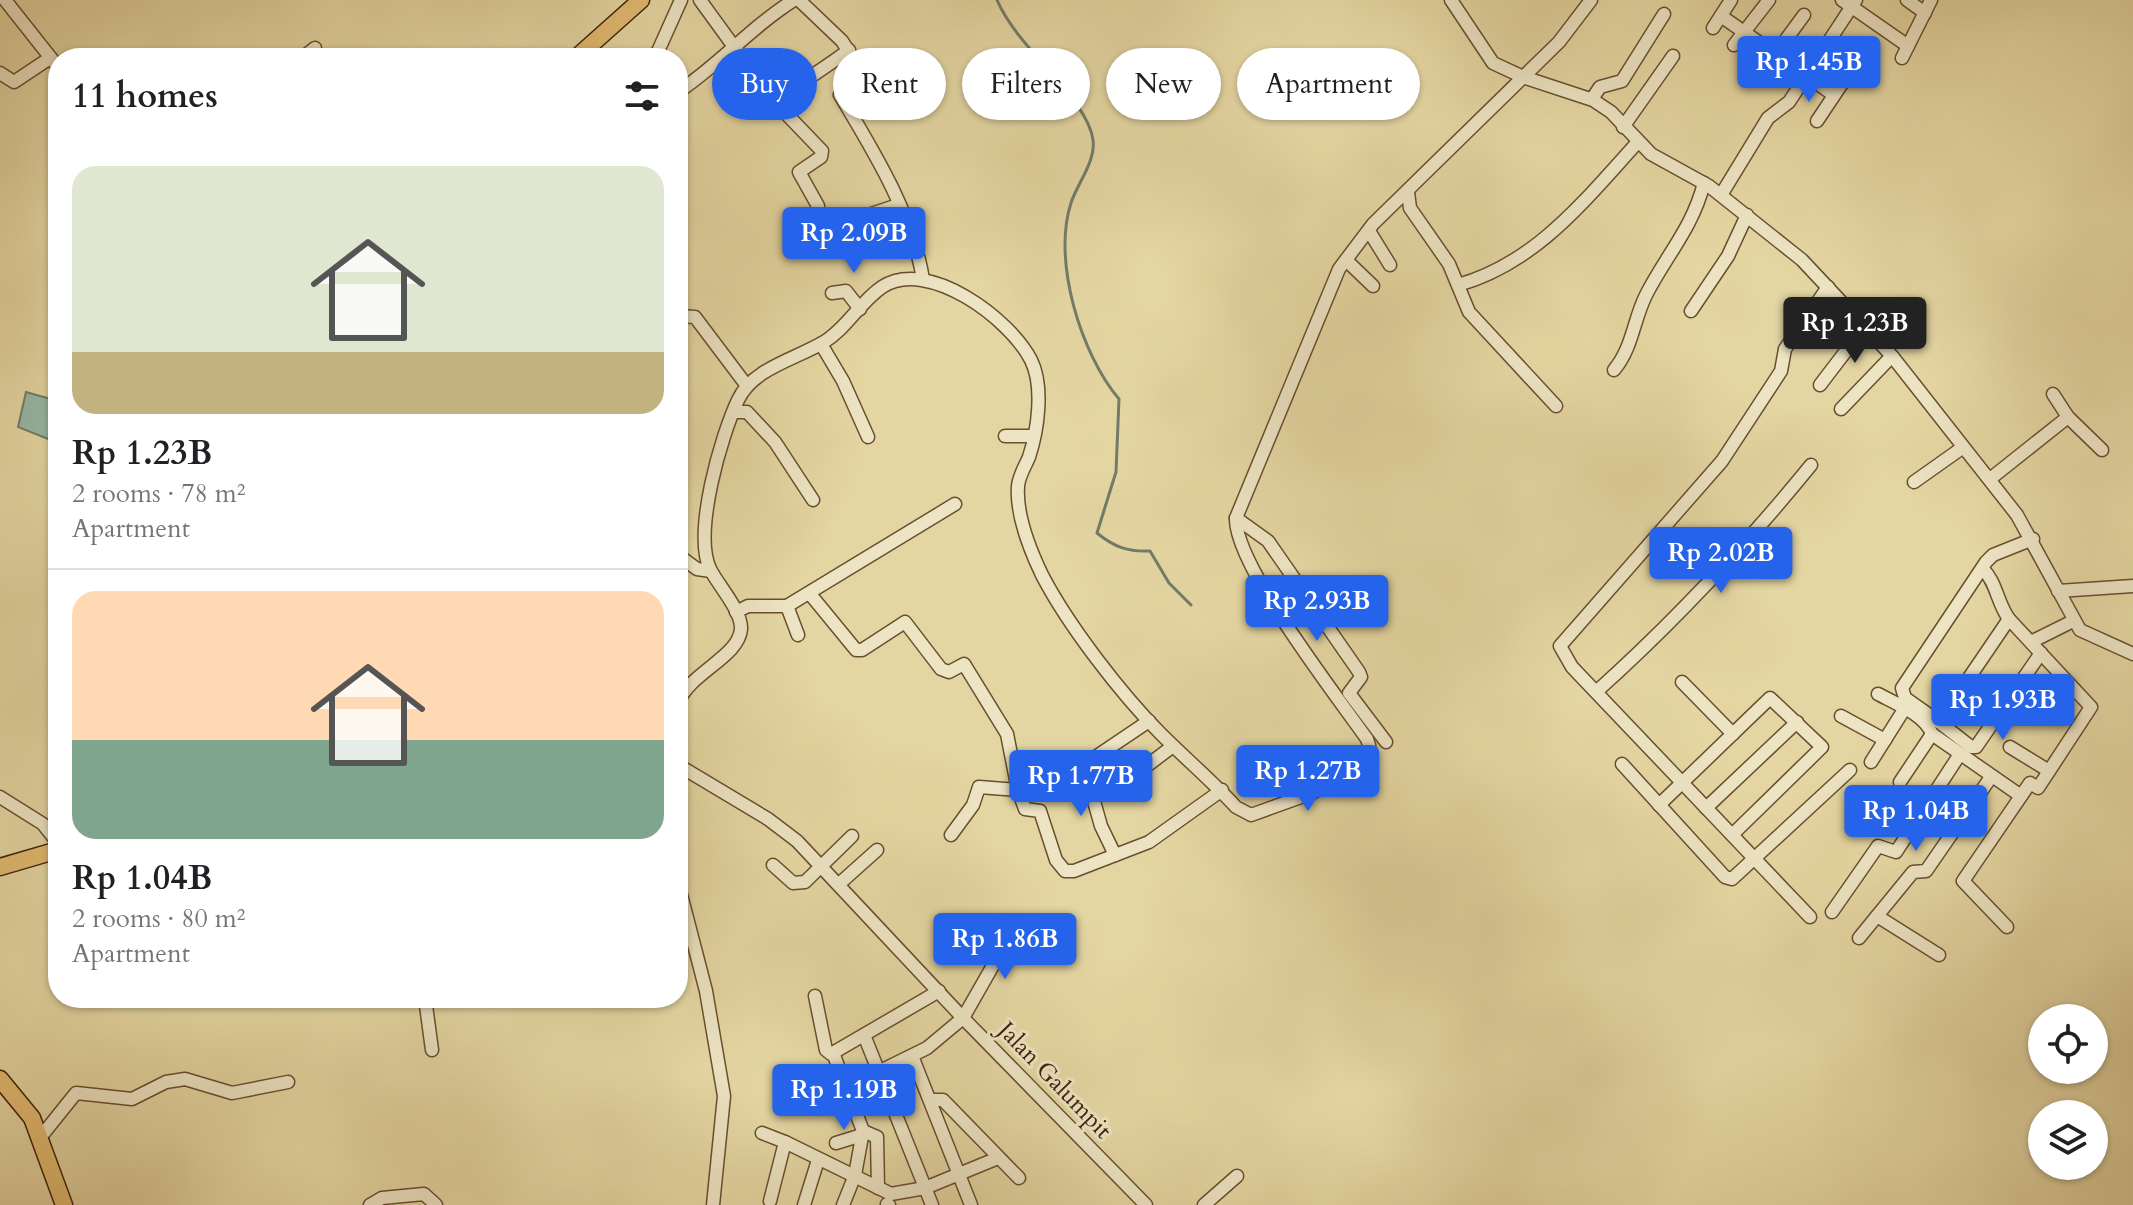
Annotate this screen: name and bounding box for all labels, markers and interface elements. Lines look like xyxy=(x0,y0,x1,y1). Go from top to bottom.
pin: Rp 1.45B xyxy=(1726,36,1892,104)
text: Rp 1.45B xyxy=(1755,44,1863,79)
chip: Buy xyxy=(712,48,817,120)
chip: Rent xyxy=(833,48,946,120)
chip: Filters xyxy=(962,48,1090,120)
chip: New xyxy=(1106,48,1221,120)
chip: Apartment xyxy=(1237,48,1420,120)
text: 11 homes xyxy=(72,73,218,119)
icon: filters xyxy=(620,74,664,118)
pin: Rp 2.09B xyxy=(771,207,937,275)
text: Rp 2.09B xyxy=(800,215,908,250)
icon: home xyxy=(296,218,440,362)
pin: Rp 1.23B xyxy=(1772,297,1938,365)
text: Rp 1.23B xyxy=(1801,305,1909,340)
text: Rp 1.23B xyxy=(72,430,212,476)
text: 2 rooms · 78 m² xyxy=(72,476,245,511)
text: Apartment xyxy=(72,511,190,546)
pin: Rp 2.02B xyxy=(1638,527,1804,595)
text: Rp 2.02B xyxy=(1667,535,1775,570)
pin: Rp 2.93B xyxy=(1234,575,1400,643)
text: Rp 2.93B xyxy=(1263,583,1371,618)
icon: home xyxy=(296,643,440,787)
pin: Rp 1.93B xyxy=(1920,674,2086,742)
text: Rp 1.93B xyxy=(1949,682,2057,717)
pin: Rp 1.27B xyxy=(1225,745,1391,813)
pin: Rp 1.77B xyxy=(998,750,1164,818)
text: Rp 1.27B xyxy=(1254,753,1362,788)
text: Rp 1.77B xyxy=(1027,758,1135,793)
pin: Rp 1.04B xyxy=(1833,785,1999,853)
text: Rp 1.04B xyxy=(1862,793,1970,828)
text: Rp 1.04B xyxy=(72,855,212,901)
text: 2 rooms · 80 m² xyxy=(72,901,245,936)
pin: Rp 1.86B xyxy=(922,913,1088,981)
text: Rp 1.86B xyxy=(951,921,1059,956)
text: Apartment xyxy=(72,936,190,971)
map controls xyxy=(2028,1004,2108,1180)
button: locate xyxy=(2028,1004,2108,1084)
street label: Jalan Galumpit xyxy=(988,1012,1119,1146)
pin: Rp 1.19B xyxy=(761,1064,927,1132)
text: Rp 1.19B xyxy=(790,1072,898,1107)
button: layers xyxy=(2028,1100,2108,1180)

